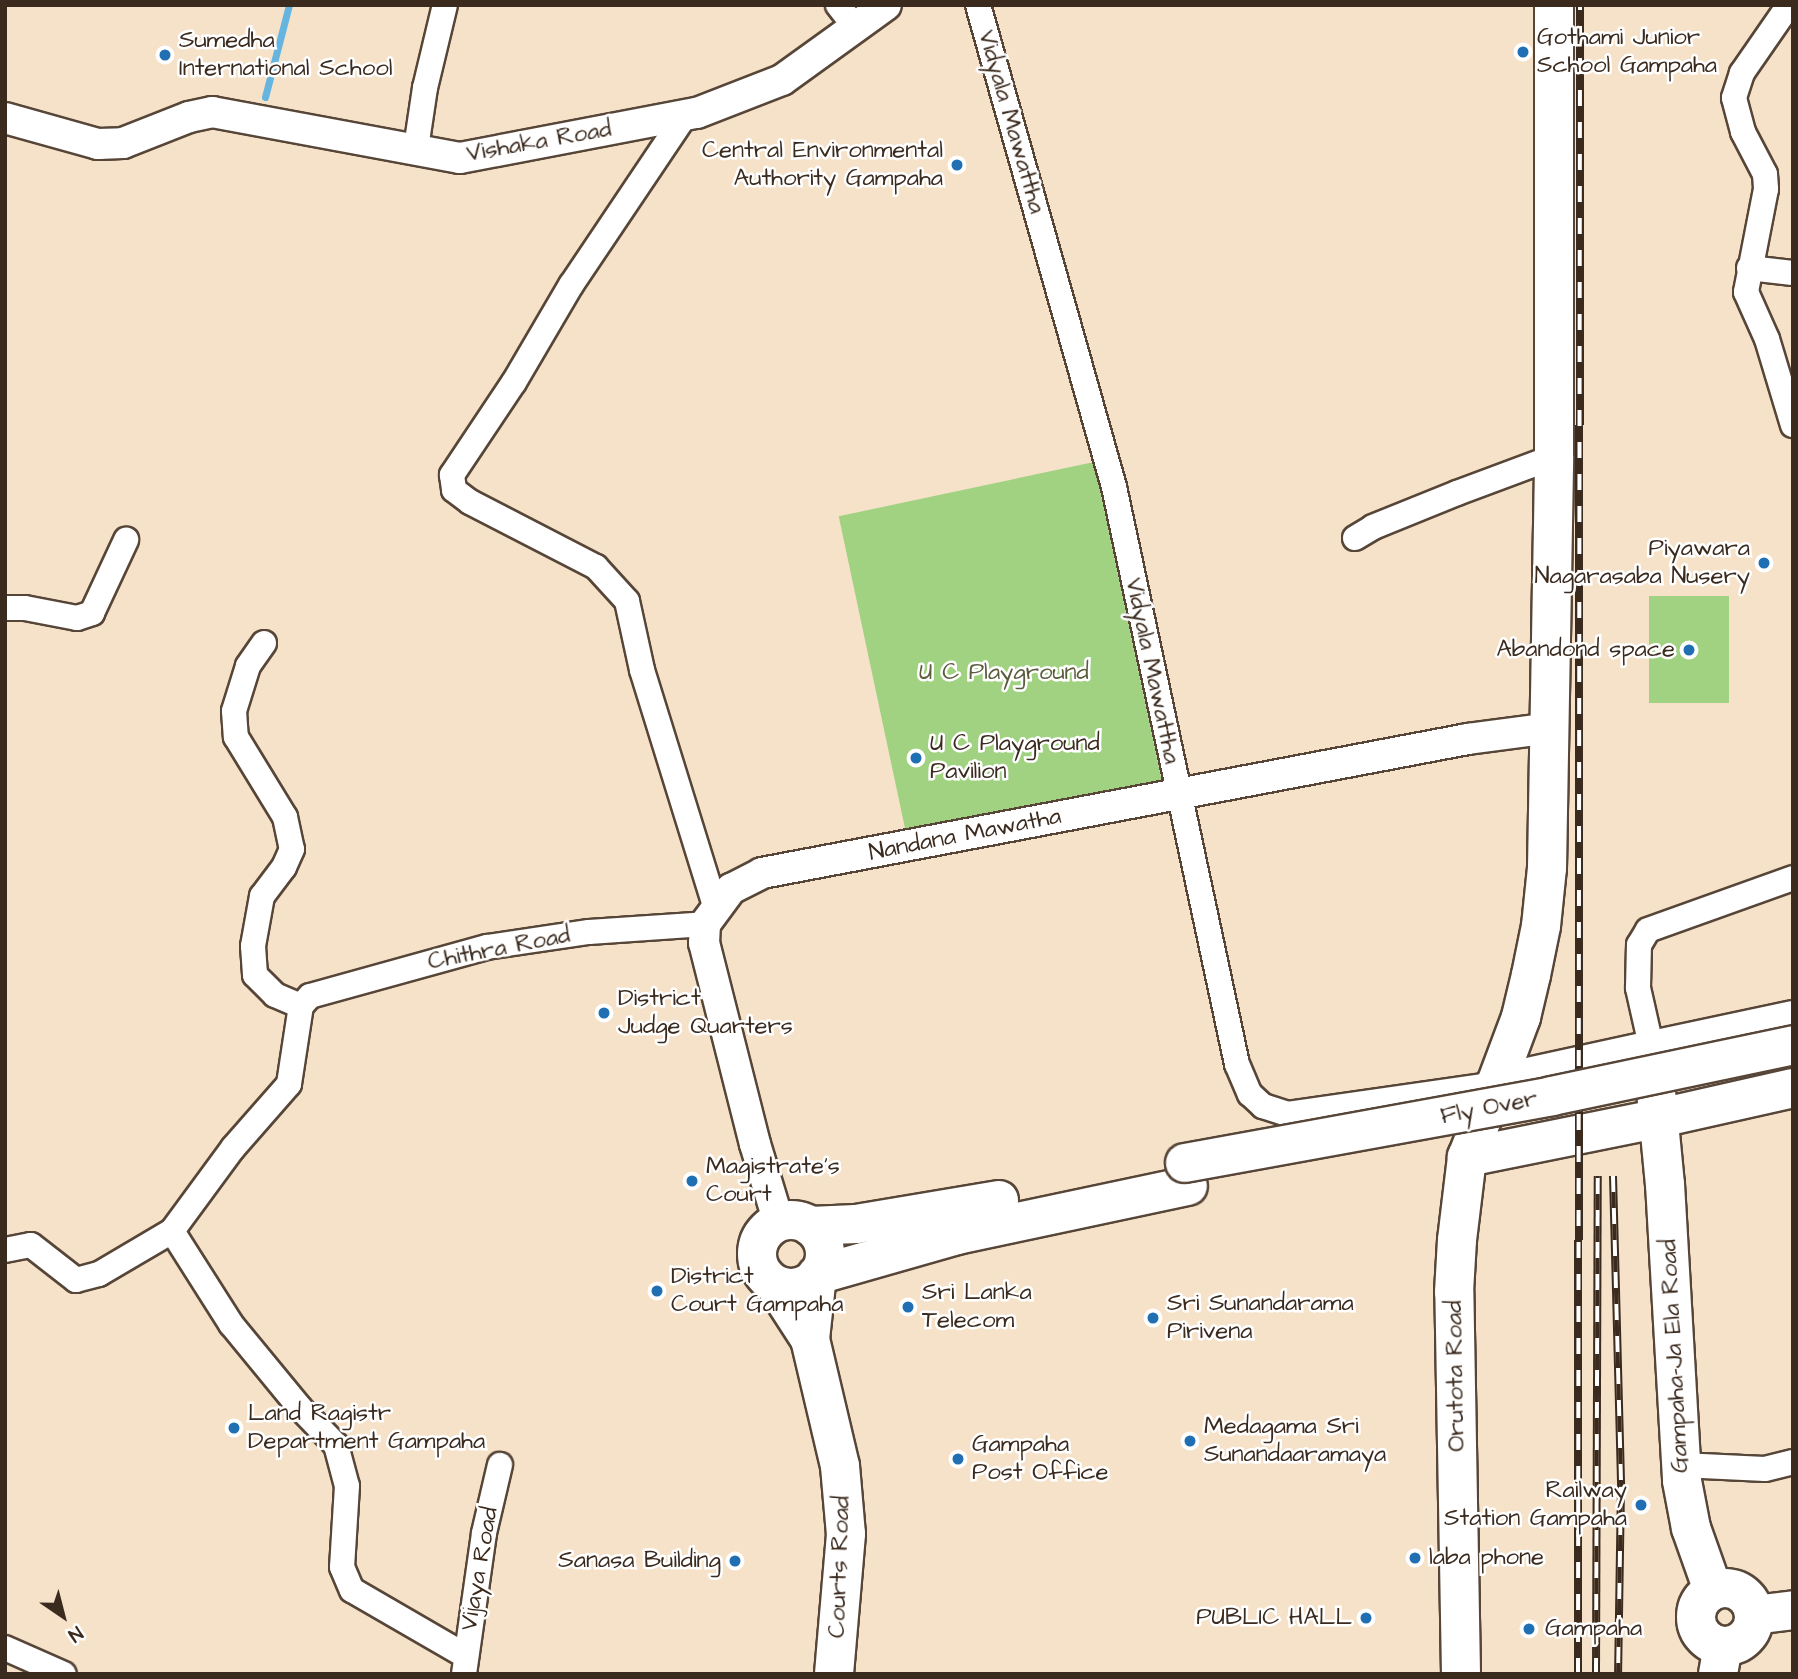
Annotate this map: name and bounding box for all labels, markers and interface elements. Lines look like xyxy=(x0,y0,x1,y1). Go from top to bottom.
place label: Gothami Junior School Gampaha xyxy=(1537,24,1717,80)
place label: Sumedha International School xyxy=(179,27,392,83)
street label: Vidyala Mawattha xyxy=(971,27,1051,217)
marker: Gothami Junior School Gampaha xyxy=(1515,44,1531,60)
marker: Sumedha International School xyxy=(157,47,173,63)
street label: Vishaka Road xyxy=(464,115,614,169)
place label: Central Environmental Authority Gampaha xyxy=(702,137,943,193)
marker: Central Environmental Authority Gampaha xyxy=(949,157,965,173)
place label: Piyawara Nagarasaba Nusery xyxy=(1534,535,1750,591)
marker: Piyawara Nagarasaba Nusery xyxy=(1756,555,1772,571)
street label: Vidyala Mawattha xyxy=(1118,576,1186,766)
place label: Abandond space xyxy=(1496,636,1675,664)
marker: Abandond space xyxy=(1681,642,1697,658)
park label: U C Playground xyxy=(919,659,1089,687)
place label: U C Playground Pavilion xyxy=(930,730,1100,786)
marker: U C Playground Pavilion xyxy=(908,750,924,766)
street label: Nandana Mawatha xyxy=(867,802,1063,868)
street label: Chithra Road xyxy=(425,921,573,977)
place label: District Judge Quarters xyxy=(618,985,793,1041)
marker: District Judge Quarters xyxy=(596,1005,612,1021)
street label: Fly Over xyxy=(1438,1085,1540,1131)
place label: Magistrate's Court xyxy=(706,1153,840,1209)
marker: Magistrate's Court xyxy=(684,1173,700,1189)
street label: Gampaha-Ja Ela Road xyxy=(1654,1238,1696,1474)
place label: District Court Gampaha xyxy=(671,1263,843,1319)
place label: Sri Lanka Telecom xyxy=(922,1279,1032,1335)
marker: District Court Gampaha xyxy=(649,1283,665,1299)
place label: Sri Sunandarama Pirivena xyxy=(1167,1290,1354,1346)
marker: Sri Lanka Telecom xyxy=(900,1299,916,1315)
street label: Orutota Road xyxy=(1440,1300,1472,1452)
marker: Sri Sunandarama Pirivena xyxy=(1145,1310,1161,1326)
place label: Land Ragistr Department Gampaha xyxy=(248,1400,485,1456)
place label: Medagama Sri Sunandaaramaya xyxy=(1204,1413,1386,1469)
marker: Land Ragistr Department Gampaha xyxy=(226,1420,242,1436)
place label: Gampaha Post Office xyxy=(972,1431,1109,1487)
marker: Medagama Sri Sunandaaramaya xyxy=(1182,1433,1198,1449)
marker: Gampaha Post Office xyxy=(950,1451,966,1467)
place label: Railway Station Gampaha xyxy=(1444,1477,1627,1533)
street label: Courts Road xyxy=(823,1495,857,1639)
marker: Railway Station Gampaha xyxy=(1633,1497,1649,1513)
street label: Vijaya Road xyxy=(455,1505,505,1633)
place label: laba phone xyxy=(1429,1544,1544,1572)
place label: Sanasa Building xyxy=(558,1547,721,1575)
marker: laba phone xyxy=(1407,1550,1423,1566)
marker: Sanasa Building xyxy=(727,1553,743,1569)
north arrow xyxy=(28,1581,98,1651)
place label: PUBLIC HALL xyxy=(1196,1604,1352,1632)
marker: PUBLIC HALL xyxy=(1358,1610,1374,1626)
place label: Gampaha xyxy=(1545,1615,1642,1643)
text: N xyxy=(63,1619,88,1648)
marker: Gampaha xyxy=(1519,1619,1539,1639)

